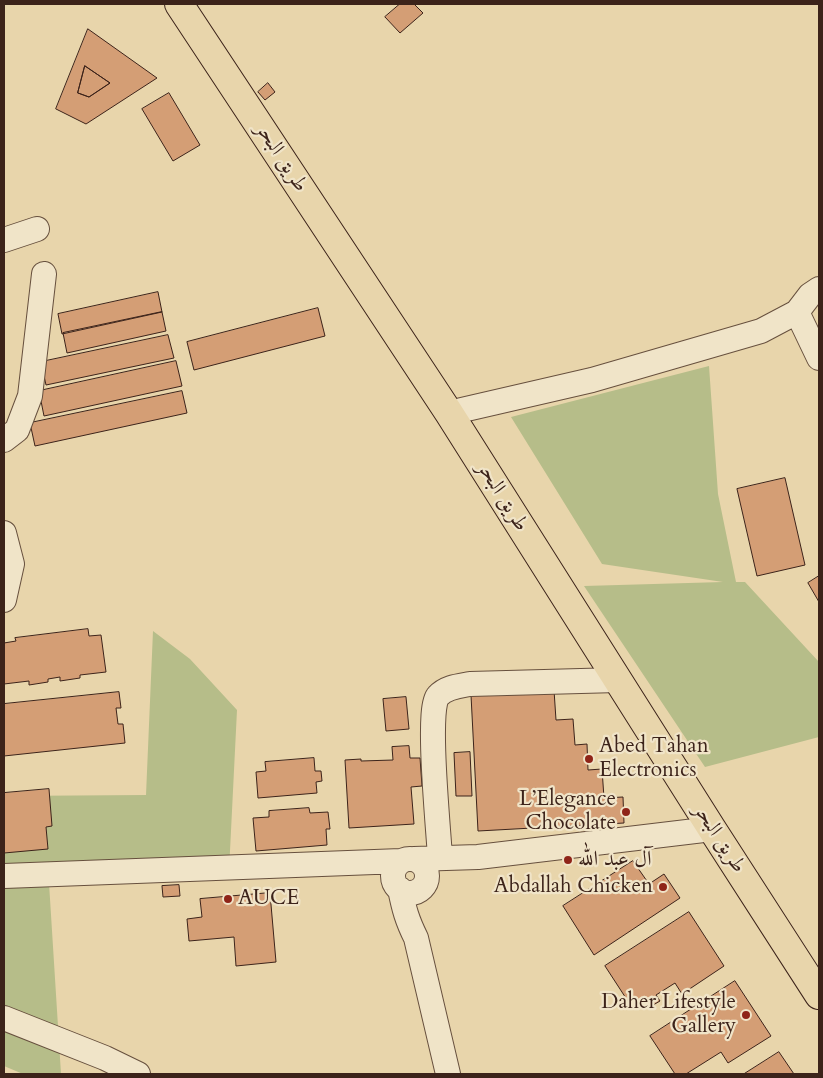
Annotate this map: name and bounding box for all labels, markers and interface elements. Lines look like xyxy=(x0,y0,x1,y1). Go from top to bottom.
street label: طريق البحر xyxy=(249,119,313,197)
street label: طريق البحر xyxy=(471,457,533,537)
place label: Abed Tahan Electronics xyxy=(599,734,709,784)
marker: Abed Tahan Electronics xyxy=(583,753,595,765)
place label: L’Elegance Chocolate xyxy=(519,787,616,837)
street label: طريق البحر xyxy=(687,800,751,878)
marker: L’Elegance Chocolate xyxy=(620,806,632,818)
place label: آل عبد الله xyxy=(578,847,652,873)
marker: آل عبد الله xyxy=(562,854,574,866)
place label: Abdallah Chicken xyxy=(494,874,653,900)
marker: Abdallah Chicken xyxy=(657,881,669,893)
place label: AUCE xyxy=(238,886,299,912)
marker: AUCE xyxy=(222,893,234,905)
place label: Daher Lifestyle Gallery xyxy=(601,990,736,1040)
marker: Daher Lifestyle Gallery xyxy=(740,1009,752,1021)

